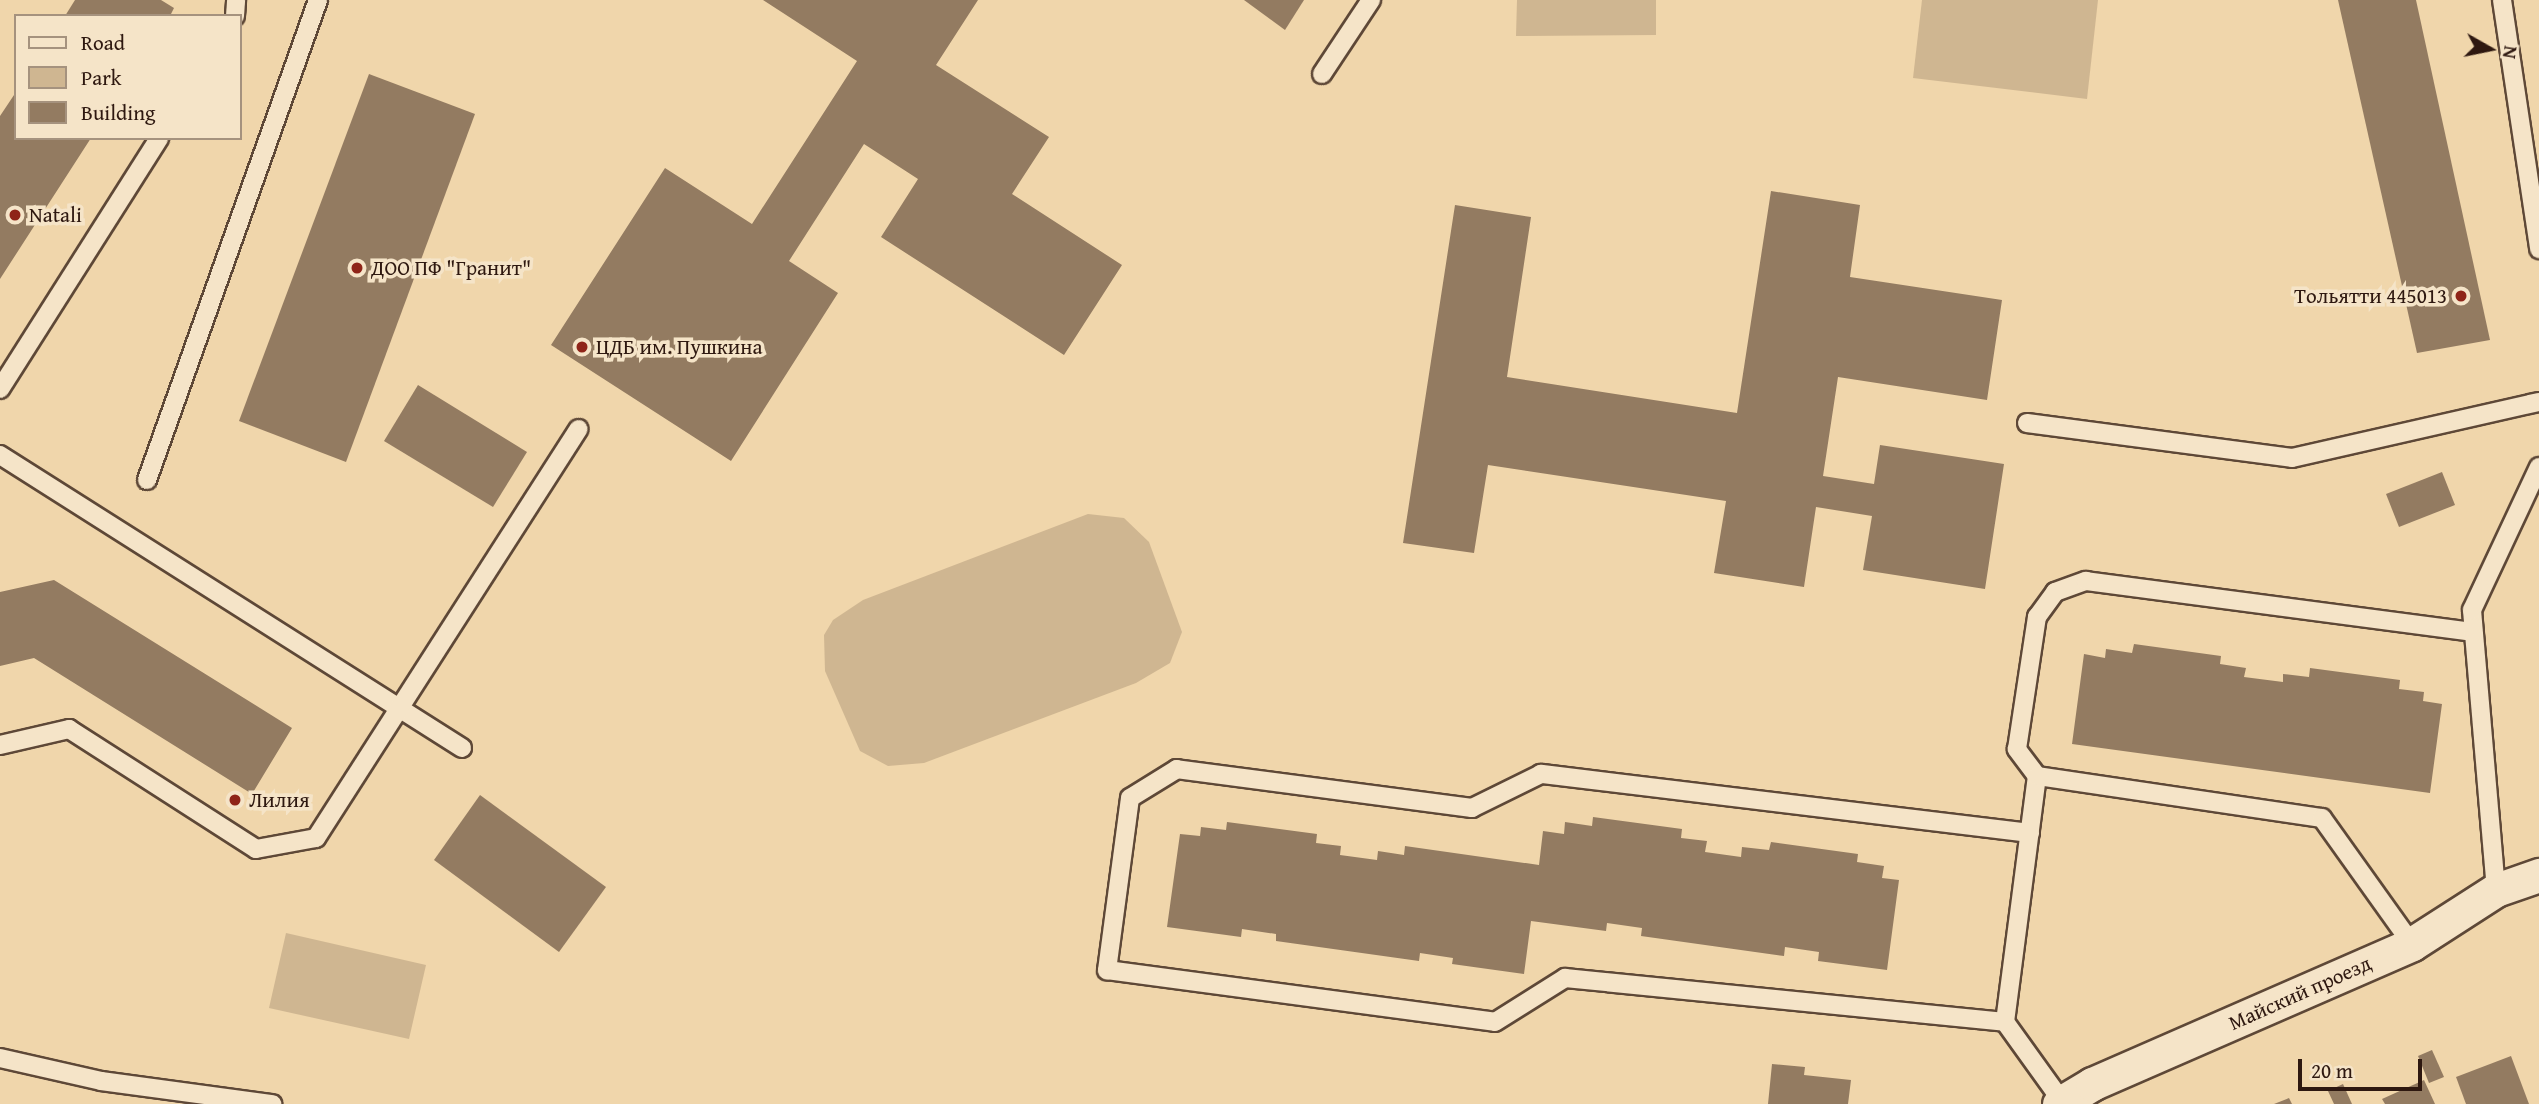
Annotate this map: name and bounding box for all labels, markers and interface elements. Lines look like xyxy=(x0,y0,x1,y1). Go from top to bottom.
legend xyxy=(14,14,242,140)
north arrow xyxy=(2455,14,2525,84)
text: Road xyxy=(81,27,125,58)
text: N xyxy=(2496,44,2526,61)
text: Park xyxy=(81,62,122,93)
text: Building xyxy=(81,97,155,128)
place label: Natali xyxy=(29,202,82,228)
marker: Natali xyxy=(7,207,23,223)
place label: ДОО ПФ "Гранит" xyxy=(371,255,531,281)
marker: ДОО ПФ "Гранит" xyxy=(349,260,365,276)
place label: Тольятти 445013 xyxy=(2294,283,2447,309)
marker: Тольятти 445013 xyxy=(2453,288,2469,304)
place label: ЦДБ им. Пушкина xyxy=(596,334,762,360)
marker: ЦДБ им. Пушкина xyxy=(574,339,590,355)
place label: Лилия xyxy=(249,787,310,813)
marker: Лилия xyxy=(227,792,243,808)
street label: Майский проезд xyxy=(2225,950,2375,1036)
scale bar xyxy=(2301,1044,2425,1088)
text: 20 m xyxy=(2311,1055,2353,1086)

